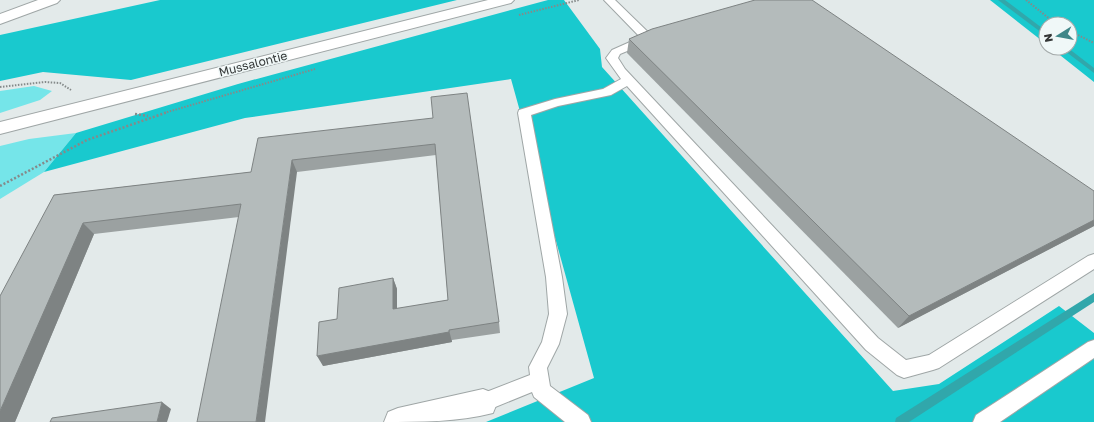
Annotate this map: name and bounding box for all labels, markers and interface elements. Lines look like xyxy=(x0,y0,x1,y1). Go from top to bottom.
north arrow xyxy=(1038,16,1078,56)
text: N xyxy=(1041,33,1055,43)
street label: Mussalontie xyxy=(217,48,289,79)

